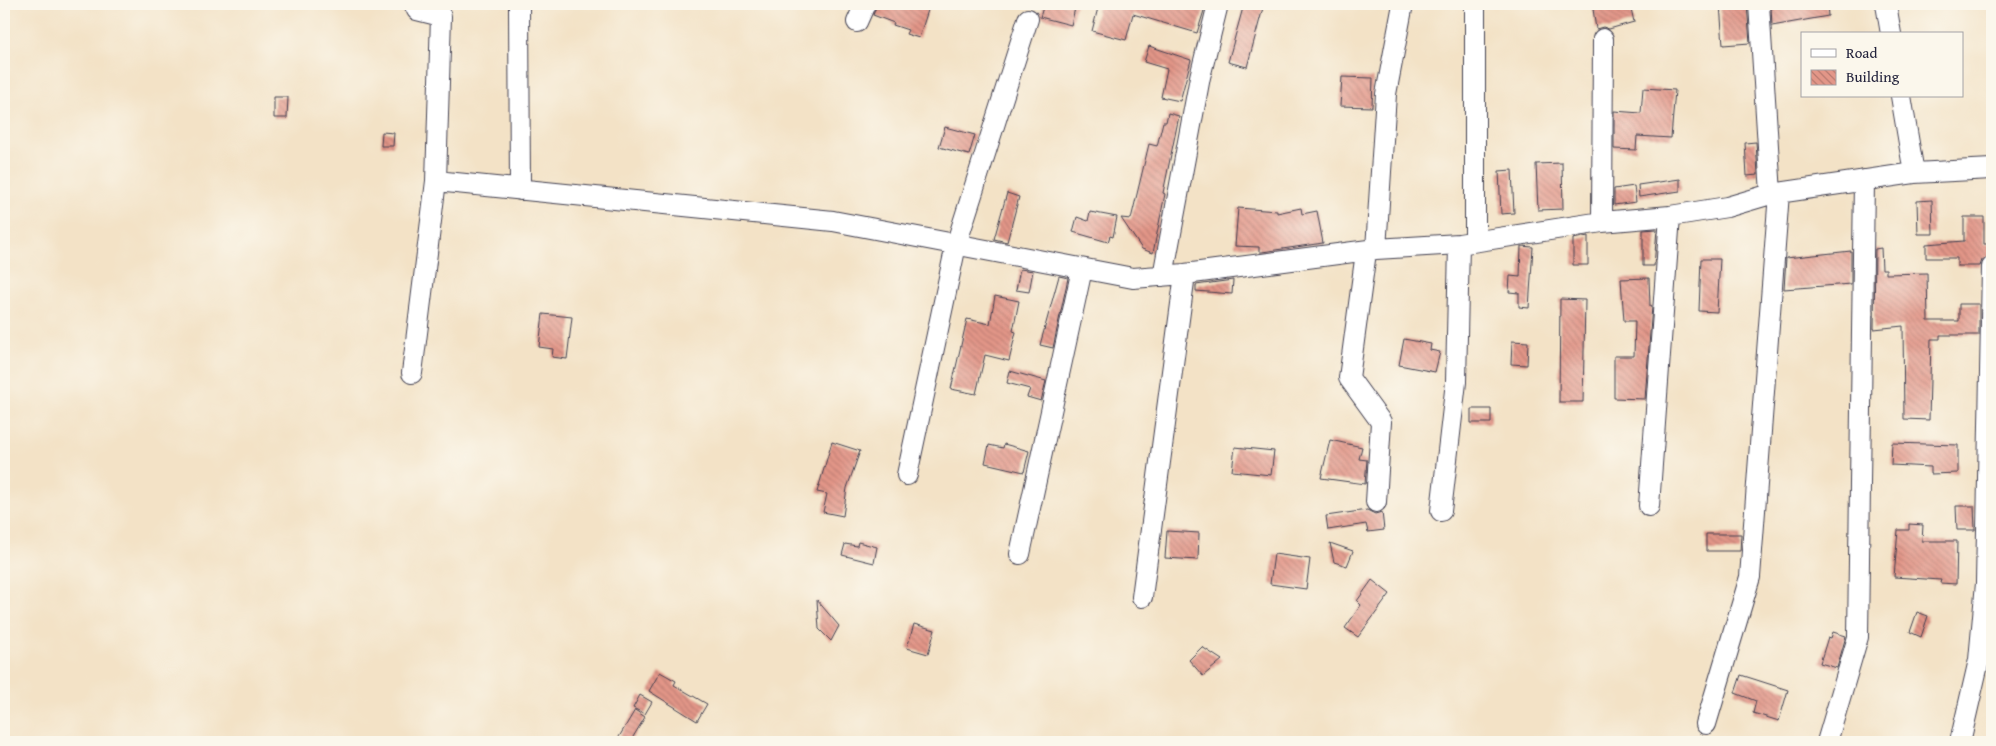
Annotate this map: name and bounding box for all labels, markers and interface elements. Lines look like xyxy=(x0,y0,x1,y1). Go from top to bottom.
legend xyxy=(1801,32,1964,98)
text: Road xyxy=(1846,42,1877,63)
text: Building xyxy=(1846,66,1900,87)

